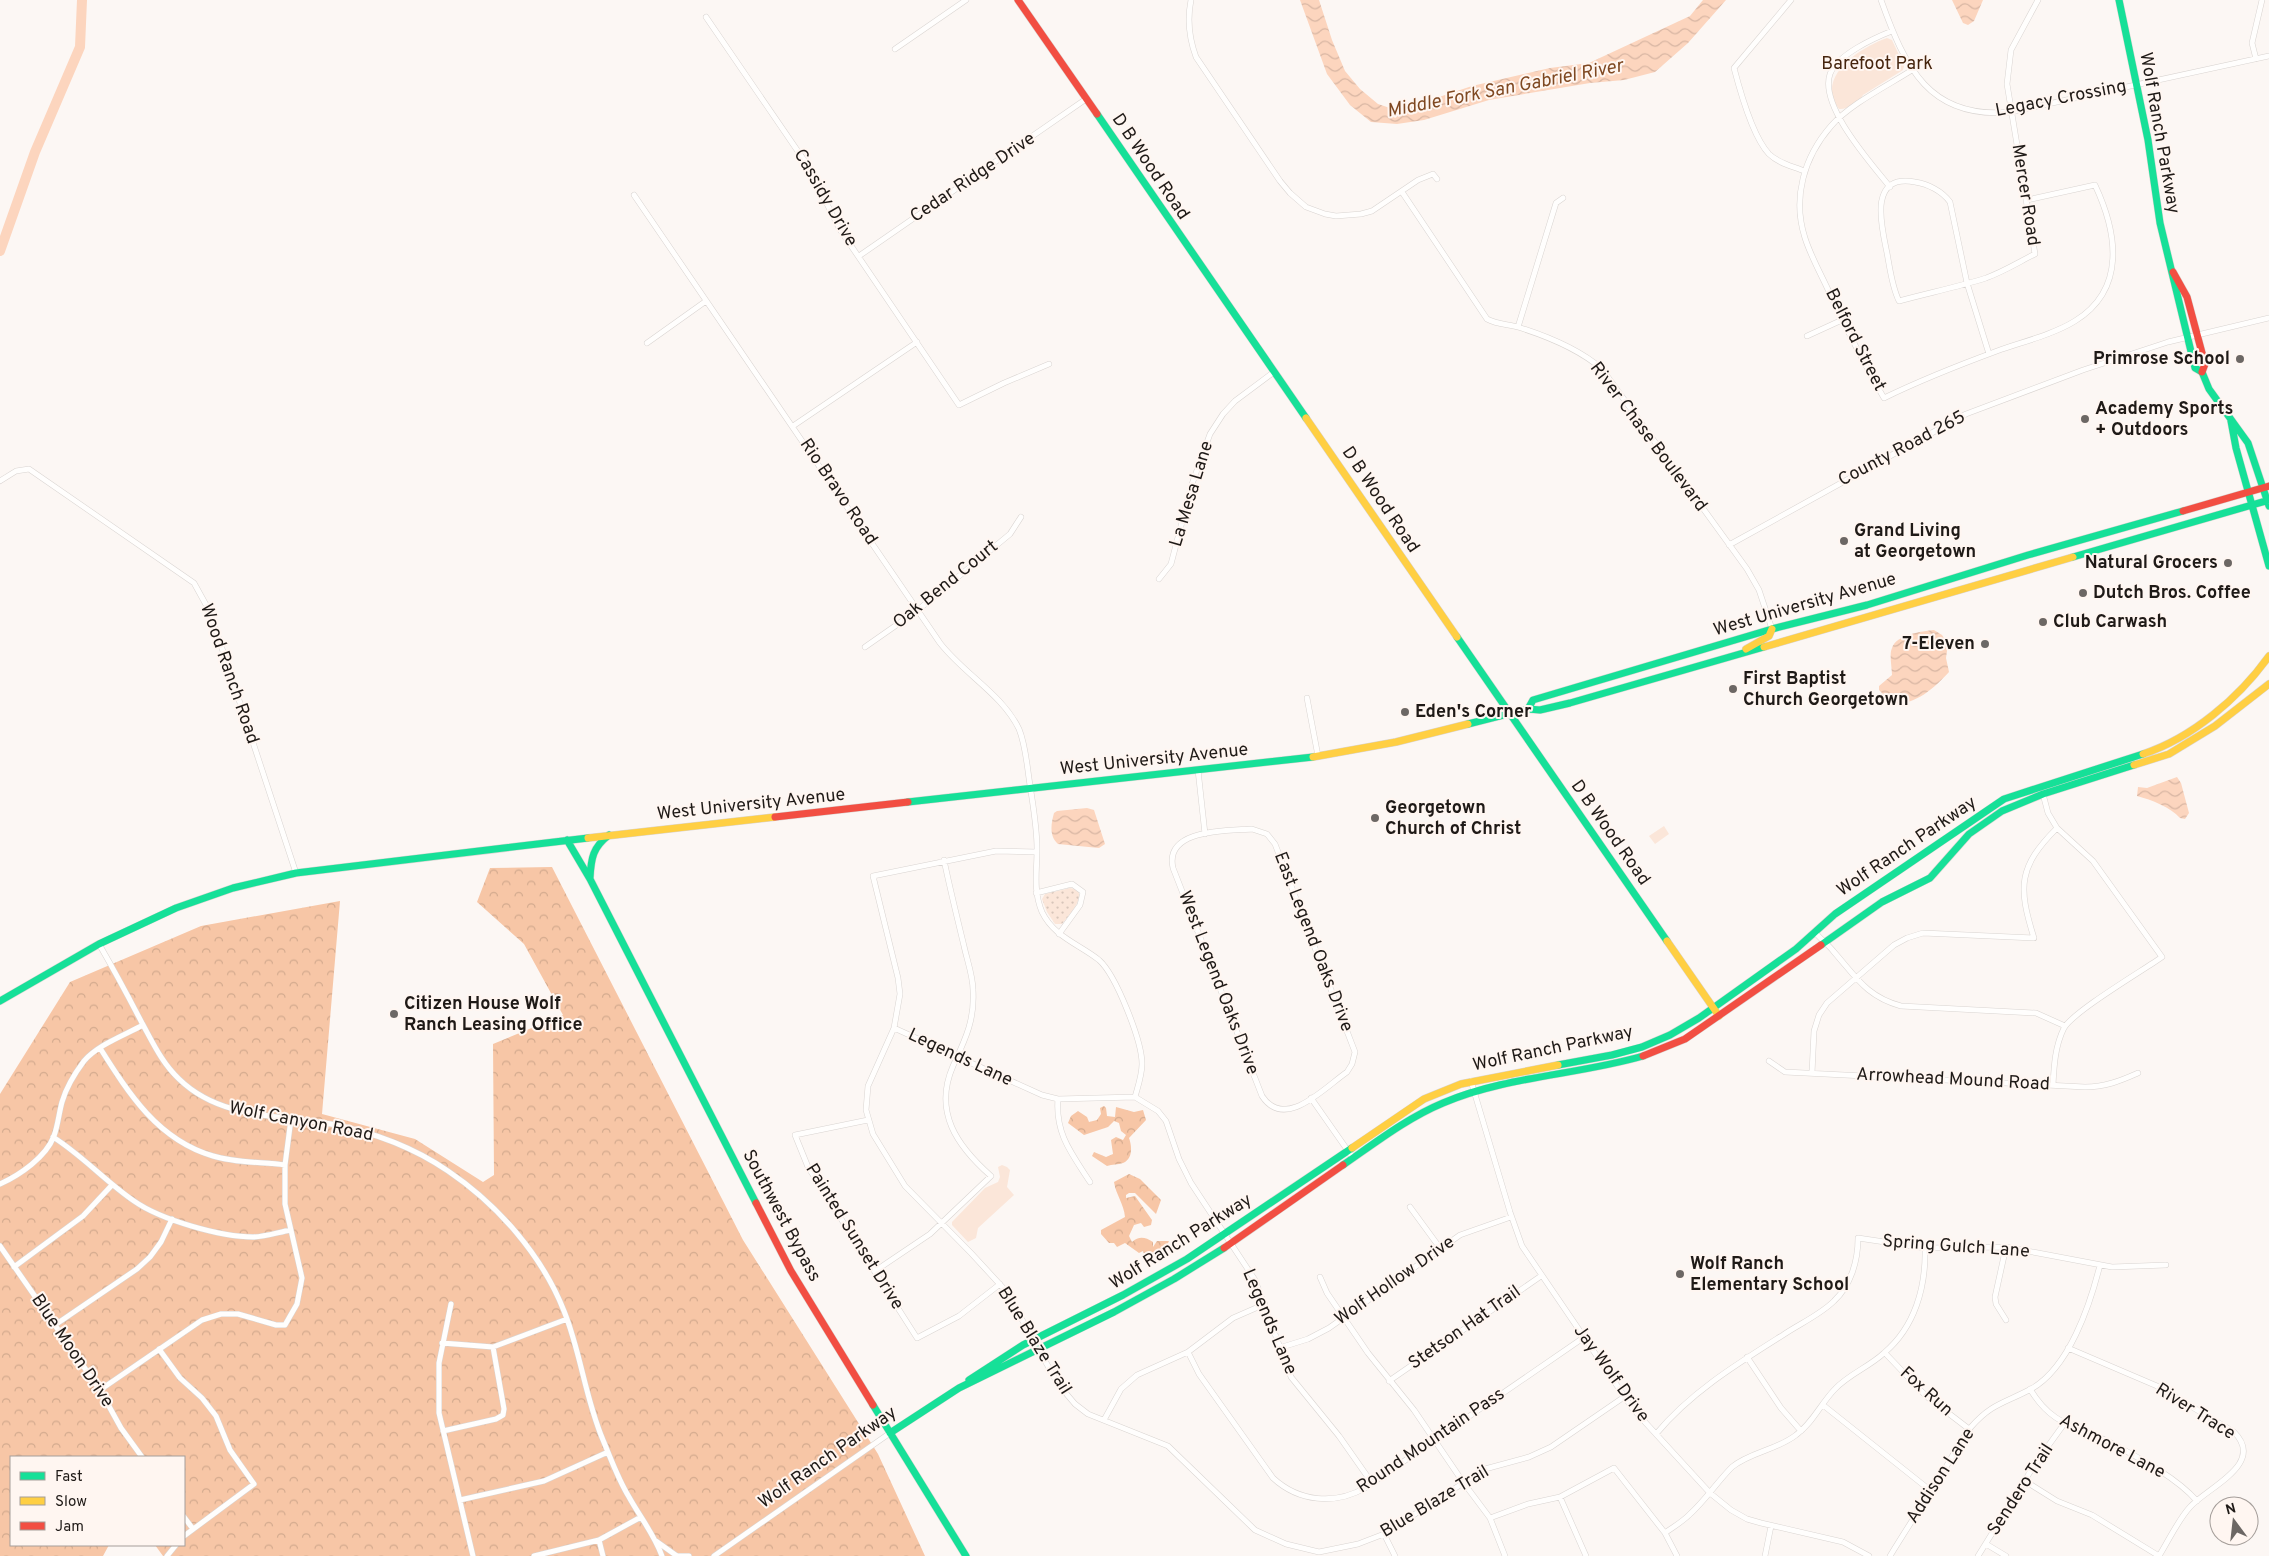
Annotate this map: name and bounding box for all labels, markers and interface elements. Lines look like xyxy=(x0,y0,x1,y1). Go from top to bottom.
street label: Wolf Ranch Parkway xyxy=(2133,50,2185,216)
park label: Barefoot Park xyxy=(1821,53,1933,76)
water label: Middle Fork San Gabriel River xyxy=(1385,54,1627,124)
street label: Legacy Crossing xyxy=(1994,75,2128,123)
street label: D B Wood Road xyxy=(1106,109,1194,225)
street label: Cedar Ridge Drive xyxy=(906,128,1040,228)
street label: Mercer Road xyxy=(2006,142,2044,248)
street label: Cassidy Drive xyxy=(788,145,862,251)
street label: Belford Street xyxy=(1819,285,1891,395)
place label: Primrose School xyxy=(2093,348,2230,371)
marker: Primrose School xyxy=(2234,353,2246,365)
street label: River Chase Boulevard xyxy=(1584,358,1712,516)
place label: Academy Sports + Outdoors xyxy=(2095,398,2233,442)
street label: County Road 265 xyxy=(1834,406,1970,492)
marker: Academy Sports + Outdoors xyxy=(2079,413,2091,425)
street label: Rio Bravo Road xyxy=(794,434,882,550)
street label: La Mesa Lane xyxy=(1165,438,1219,550)
street label: D B Wood Road xyxy=(1336,442,1424,558)
place label: Grand Living at Georgetown xyxy=(1854,520,1976,564)
marker: Grand Living at Georgetown xyxy=(1838,535,1850,547)
street label: Oak Bend Court xyxy=(889,536,1003,634)
place label: Natural Grocers xyxy=(2085,552,2218,575)
marker: Natural Grocers xyxy=(2222,557,2234,569)
street label: West University Avenue xyxy=(1711,568,1899,642)
place label: Dutch Bros. Coffee xyxy=(2093,582,2251,605)
marker: Dutch Bros. Coffee xyxy=(2077,587,2089,599)
street label: Wood Ranch Road xyxy=(194,601,264,747)
place label: Club Carwash xyxy=(2053,611,2167,634)
marker: Club Carwash xyxy=(2037,616,2049,628)
place label: 7-Eleven xyxy=(1902,633,1975,656)
marker: 7-Eleven xyxy=(1979,638,1991,650)
place label: First Baptist Church Georgetown xyxy=(1743,668,1909,712)
marker: First Baptist Church Georgetown xyxy=(1727,683,1739,695)
place label: Eden's Corner xyxy=(1415,701,1532,724)
marker: Eden's Corner xyxy=(1399,706,1411,718)
street label: West University Avenue xyxy=(1059,739,1249,781)
street label: D B Wood Road xyxy=(1565,776,1655,890)
street label: West University Avenue xyxy=(656,784,846,826)
street label: Wolf Ranch Parkway xyxy=(1833,792,1981,902)
place label: Georgetown Church of Christ xyxy=(1385,797,1521,841)
marker: Georgetown Church of Christ xyxy=(1369,812,1381,824)
street label: East Legend Oaks Drive xyxy=(1268,849,1358,1035)
street label: West Legend Oaks Drive xyxy=(1172,888,1264,1078)
place label: Citizen House Wolf Ranch Leasing Office xyxy=(404,993,583,1037)
marker: Citizen House Wolf Ranch Leasing Office xyxy=(388,1008,400,1020)
street label: Wolf Ranch Parkway xyxy=(1471,1021,1635,1077)
street label: Legends Lane xyxy=(904,1024,1016,1092)
street label: Arrowhead Mound Road xyxy=(1856,1063,2050,1097)
street label: Wolf Canyon Road xyxy=(227,1097,375,1147)
street label: Southwest Bypass xyxy=(737,1146,825,1286)
street label: Painted Sunset Drive xyxy=(800,1159,908,1315)
street label: Wolf Ranch Parkway xyxy=(1106,1189,1256,1295)
street label: Spring Gulch Lane xyxy=(1882,1230,2030,1264)
street label: Wolf Hollow Drive xyxy=(1330,1231,1460,1331)
place label: Wolf Ranch Elementary School xyxy=(1690,1253,1849,1297)
street label: Legends Lane xyxy=(1236,1265,1302,1379)
marker: Wolf Ranch Elementary School xyxy=(1674,1268,1686,1280)
street label: Stetson Hat Trail xyxy=(1404,1281,1526,1375)
street label: Blue Blaze Trail xyxy=(992,1283,1076,1399)
street label: Blue Moon Drive xyxy=(25,1290,119,1412)
street label: Jay Wolf Drive xyxy=(1568,1321,1654,1427)
street label: Fox Run xyxy=(1895,1362,1957,1422)
street label: River Trace xyxy=(2151,1378,2239,1446)
street label: Round Mountain Pass xyxy=(1353,1383,1509,1499)
street label: Wolf Ranch Parkway xyxy=(754,1402,902,1514)
street label: Ashmore Lane xyxy=(2055,1409,2169,1485)
street label: Addison Lane xyxy=(1902,1424,1980,1528)
street label: Sendero Trail xyxy=(1983,1440,2059,1540)
legend xyxy=(10,1456,185,1546)
street label: Blue Blaze Trail xyxy=(1376,1460,1494,1544)
text: Fast xyxy=(55,1468,83,1487)
text: Slow xyxy=(55,1493,87,1512)
north arrow xyxy=(2209,1496,2259,1546)
text: N xyxy=(2224,1500,2238,1519)
text: Jam xyxy=(55,1518,84,1537)

